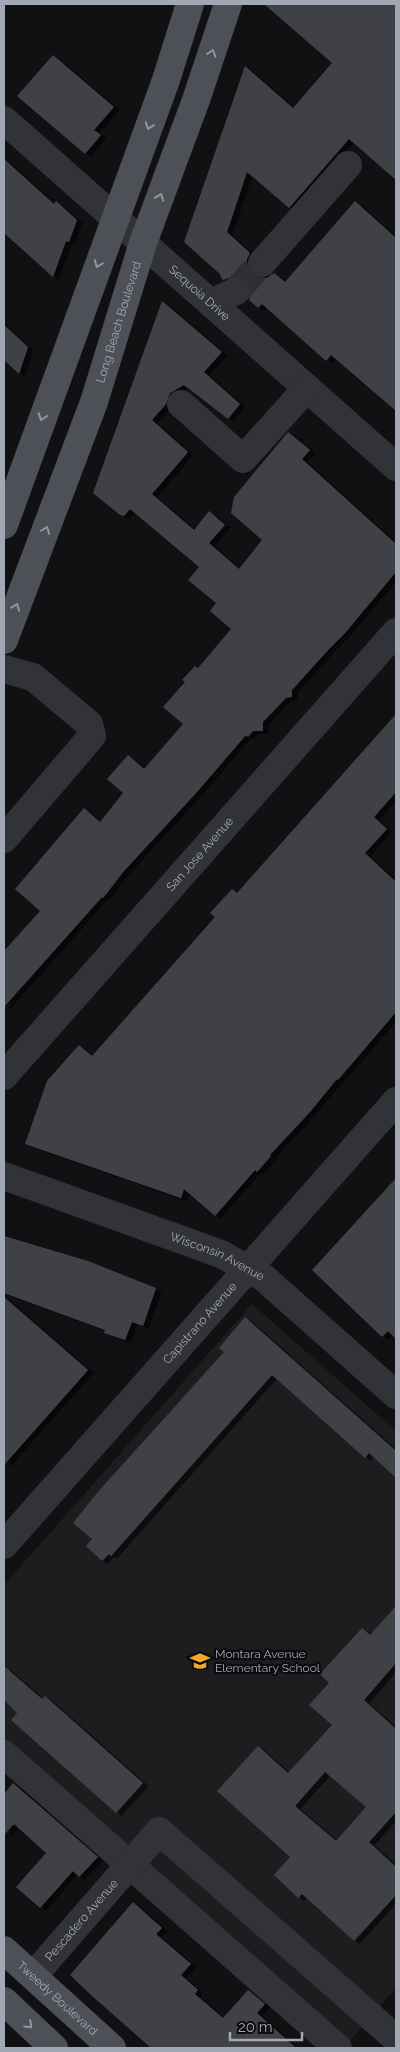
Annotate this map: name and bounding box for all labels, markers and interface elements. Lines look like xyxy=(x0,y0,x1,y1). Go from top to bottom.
one-way arrow xyxy=(206,50,216,58)
one-way arrow xyxy=(145,121,155,130)
one-way arrow xyxy=(154,194,164,202)
one-way arrow xyxy=(93,259,104,268)
street label: Long Beach Boulevard xyxy=(93,260,144,385)
street label: Sequoia Drive xyxy=(166,262,233,324)
one-way arrow xyxy=(38,412,48,420)
one-way arrow xyxy=(40,526,50,534)
one-way arrow xyxy=(10,604,20,612)
street label: San Jose Avenue xyxy=(164,814,236,894)
street label: Wisconsin Avenue xyxy=(168,1229,267,1284)
street label: Capistrano Avenue xyxy=(160,1279,240,1367)
place label: Montara Avenue Elementary School xyxy=(215,1647,321,1675)
school or university icon: Montara Avenue Elementary School xyxy=(189,1650,211,1672)
street label: Pescadero Avenue xyxy=(42,1876,121,1964)
street label: Tweedy Boulevard xyxy=(14,1958,100,2038)
scale bar xyxy=(230,2010,302,2042)
text: 20 m xyxy=(238,2018,273,2036)
one-way arrow xyxy=(23,2019,32,2028)

